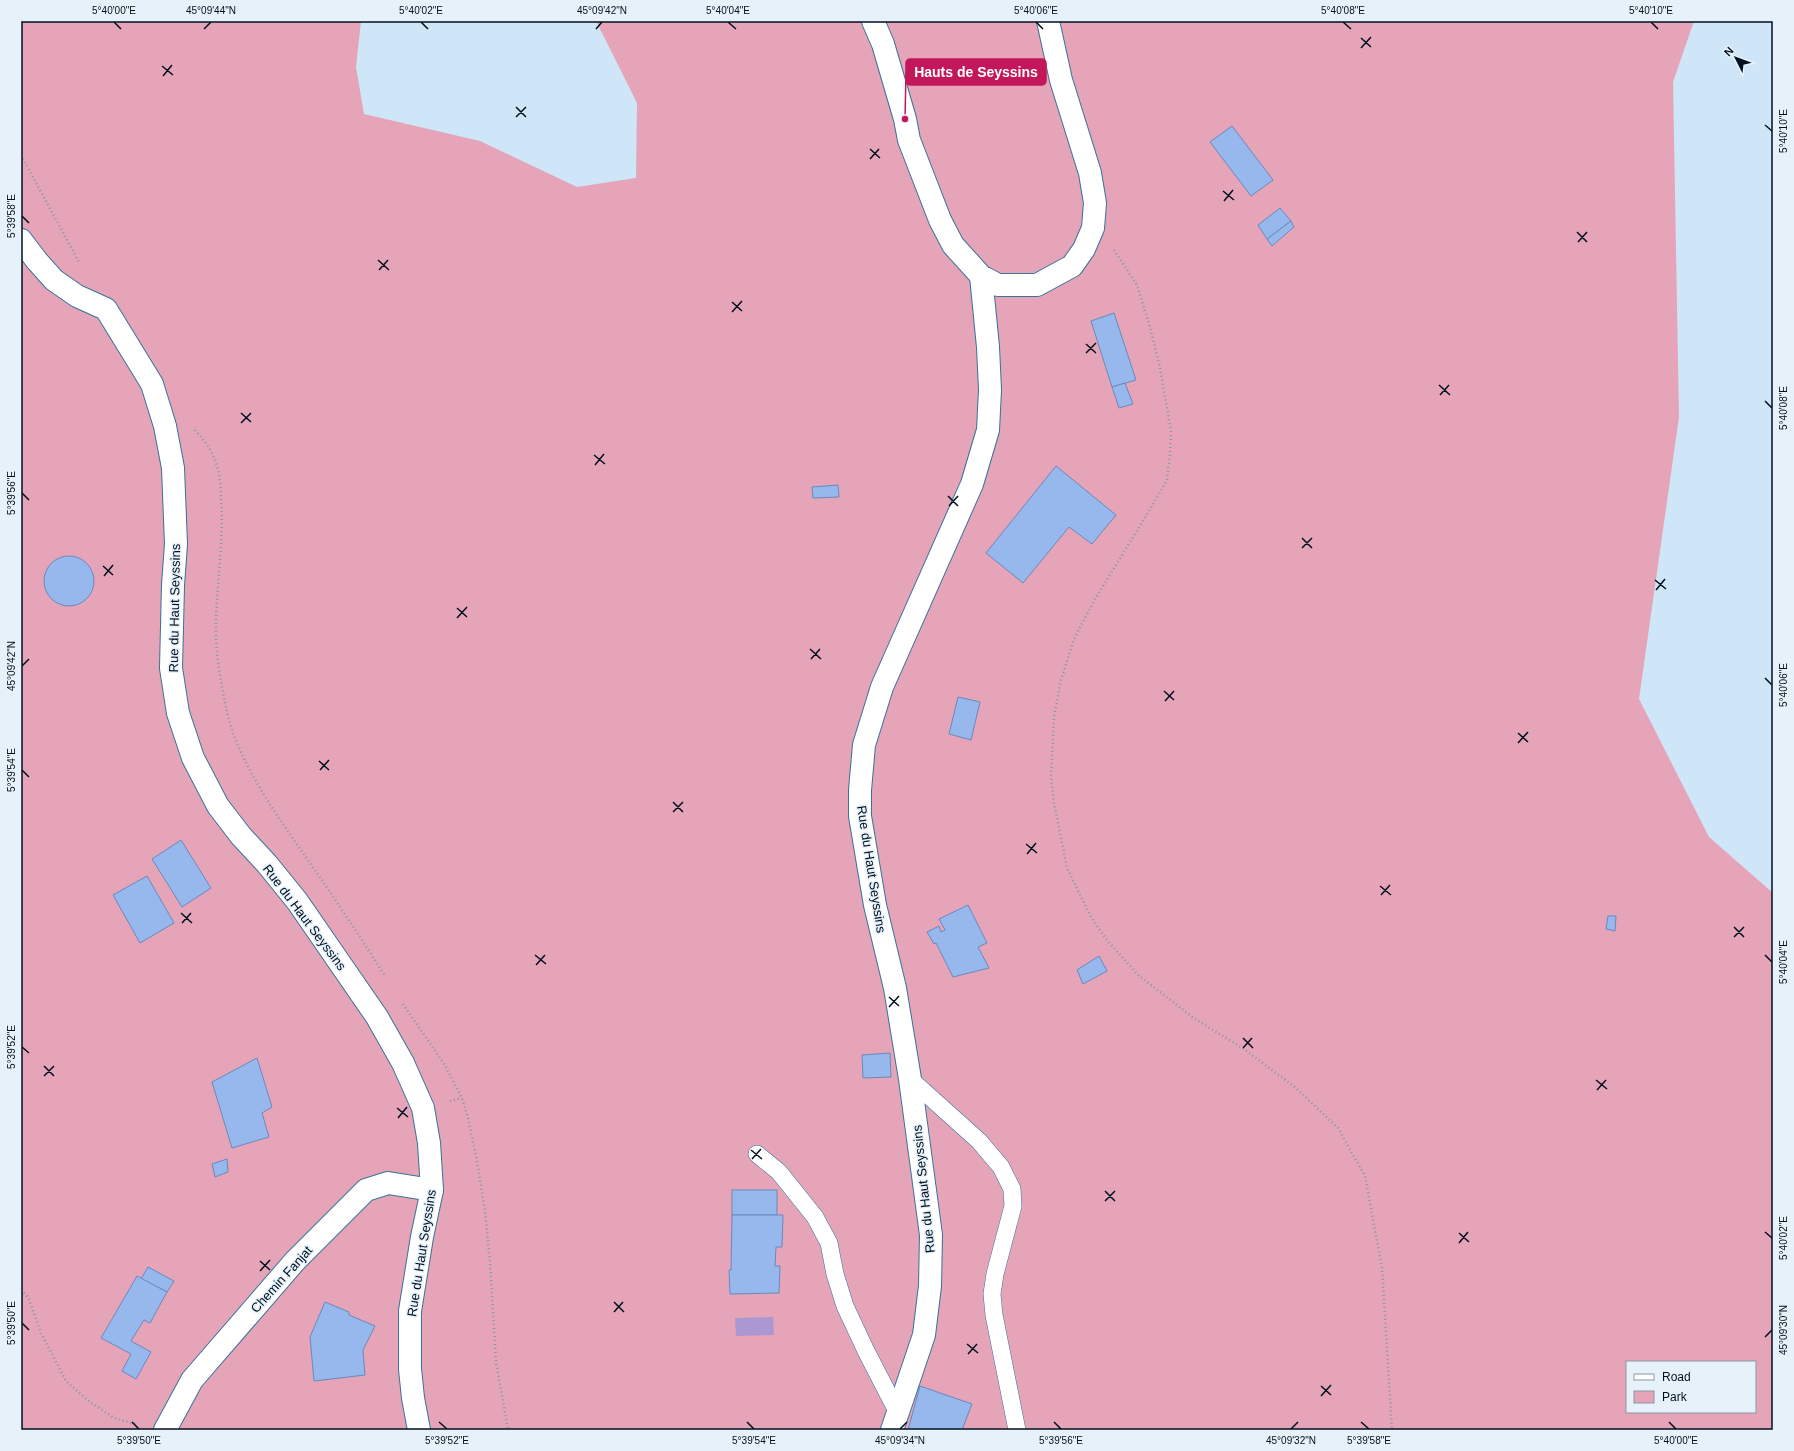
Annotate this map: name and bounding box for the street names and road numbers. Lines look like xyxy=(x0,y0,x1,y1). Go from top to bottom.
street label: Rue du Haut Seyssins xyxy=(166,543,183,672)
street label: Rue du Haut Seyssins xyxy=(854,804,889,934)
street label: Rue du Haut Seyssins xyxy=(260,861,350,974)
street label: Rue du Haut Seyssins xyxy=(909,1124,938,1254)
street label: Rue du Haut Seyssins xyxy=(404,1188,439,1318)
street label: Chemin Fanjat xyxy=(248,1243,315,1316)

